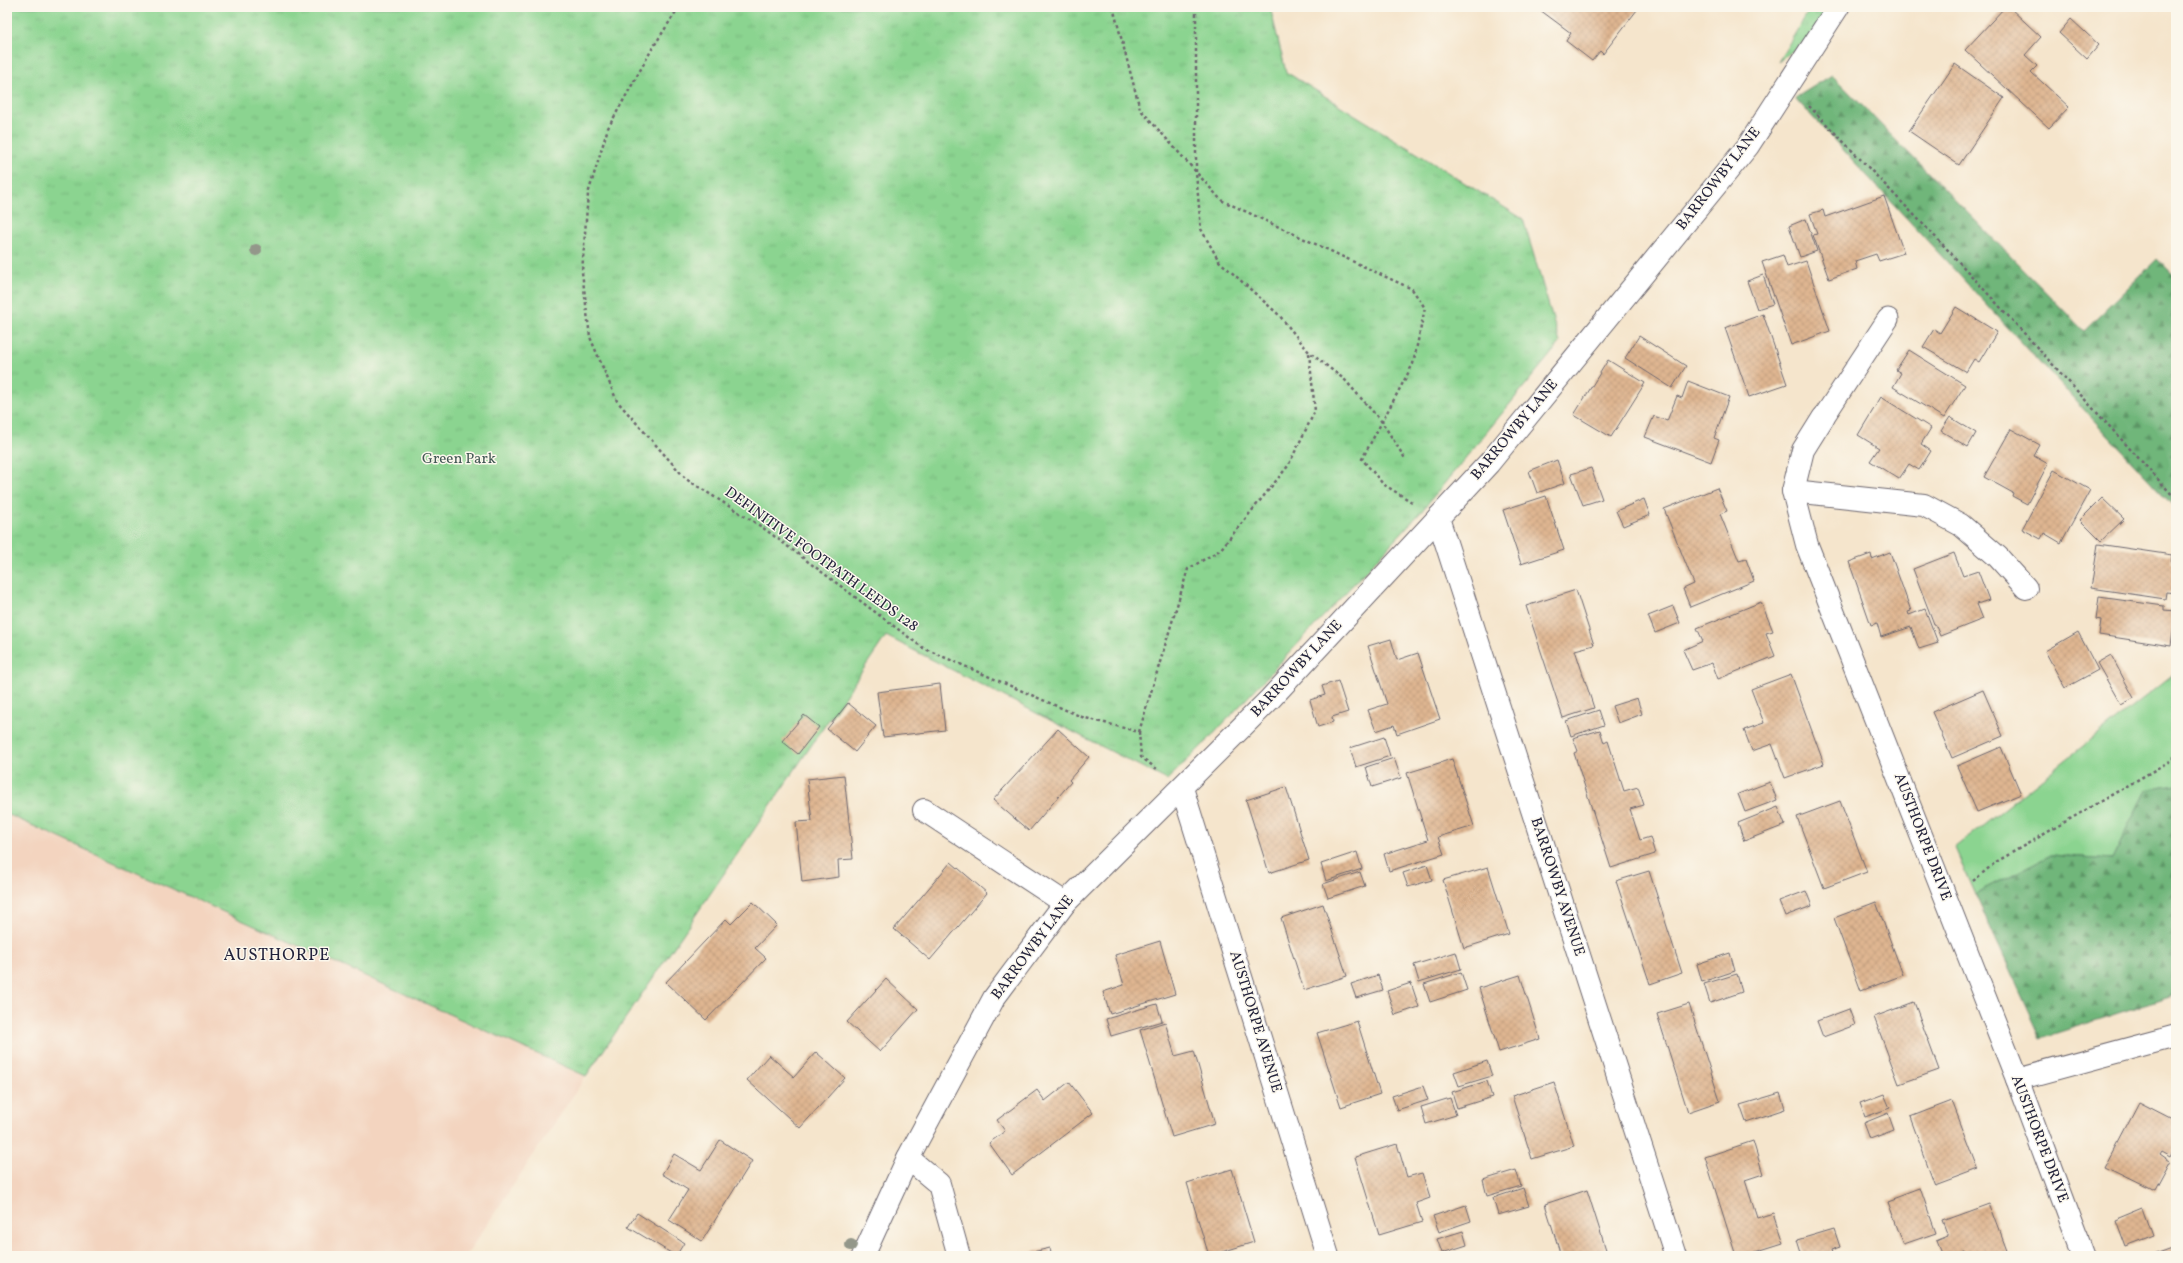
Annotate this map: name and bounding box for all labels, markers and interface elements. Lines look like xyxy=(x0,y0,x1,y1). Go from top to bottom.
street label: BARROWBY LANE xyxy=(1672,123,1766,235)
street label: BARROWBY LANE xyxy=(1467,375,1563,485)
park label: Green Park xyxy=(422,449,496,470)
street label: DEFINITIVE FOOTPATH LEEDS 128 xyxy=(720,483,922,637)
street label: BARROWBY LANE xyxy=(1246,616,1348,722)
street label: AUSTHORPE DRIVE xyxy=(1888,770,1956,904)
street label: BARROWBY AVENUE xyxy=(1525,815,1589,959)
street label: BARROWBY LANE xyxy=(987,891,1079,1005)
district label: AUSTHORPE xyxy=(224,944,330,967)
street label: AUSTHORPE AVENUE xyxy=(1223,948,1287,1096)
street label: AUSTHORPE DRIVE xyxy=(2005,1072,2073,1206)

